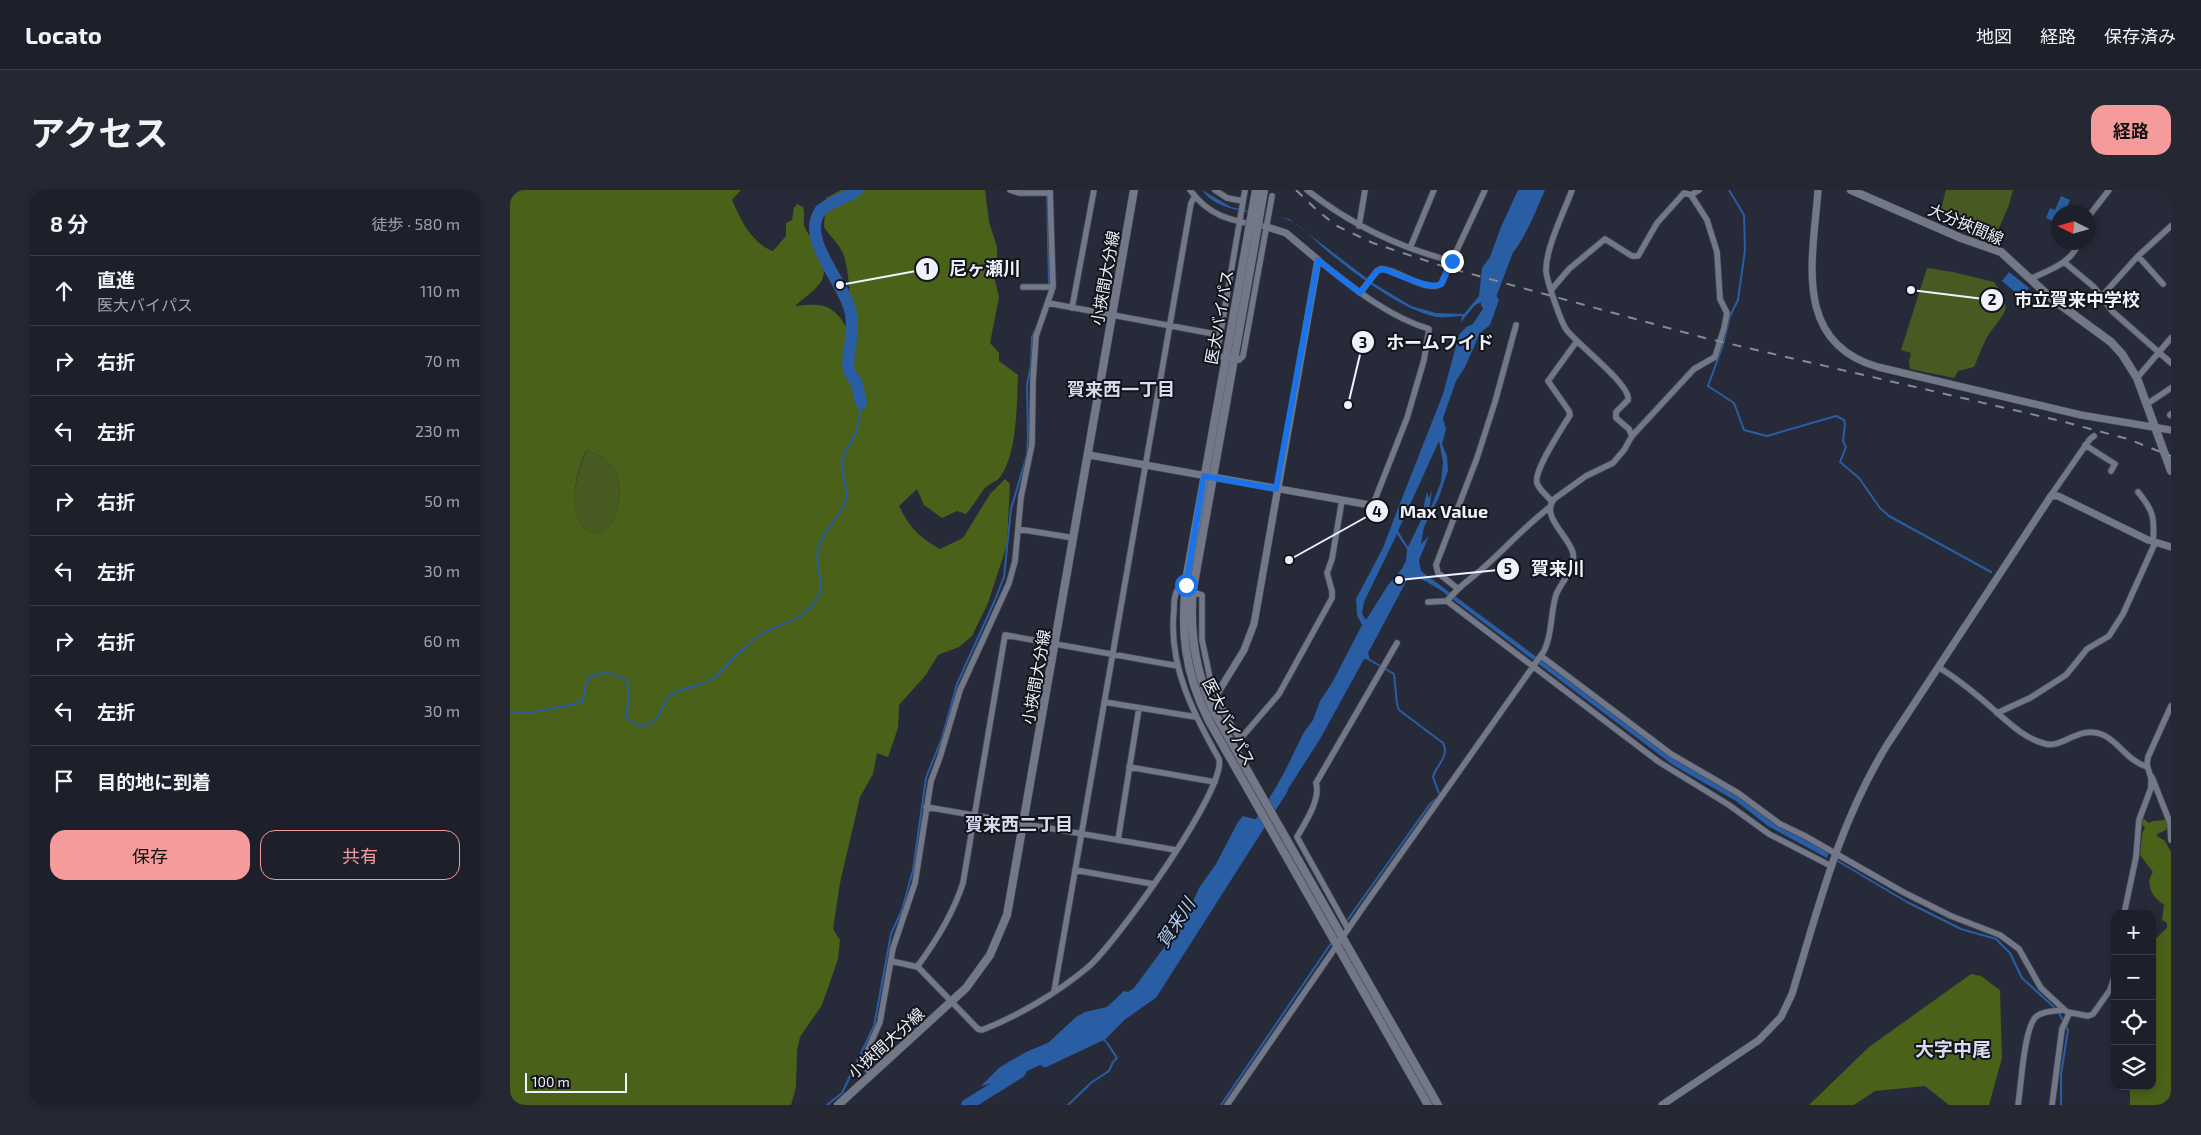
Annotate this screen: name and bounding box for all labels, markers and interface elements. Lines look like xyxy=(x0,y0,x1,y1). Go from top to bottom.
text: Locato xyxy=(25,20,102,49)
text: 地図 xyxy=(1976,25,2012,47)
text: 経路 xyxy=(2040,25,2076,47)
text: 保存済み xyxy=(2104,25,2176,47)
button: 経路 xyxy=(2091,105,2171,155)
text: アクセス xyxy=(30,111,168,153)
street label: 大分挾間線 xyxy=(1926,199,2007,248)
north arrow xyxy=(2051,205,2096,250)
text: 8 分 xyxy=(50,211,89,236)
text: 徒歩 · 580 m xyxy=(372,214,460,233)
street label: 小挾間大分線 xyxy=(1087,229,1122,327)
route end xyxy=(1441,250,1464,273)
callout: 尼ヶ瀬川 xyxy=(914,253,1031,286)
text: 尼ヶ瀬川 xyxy=(949,257,1021,279)
text: 1 xyxy=(924,259,930,277)
text: 直進 xyxy=(97,268,135,291)
street label: 医大バイパス xyxy=(1201,268,1236,366)
icon: ahead xyxy=(50,277,78,305)
text: 110 m xyxy=(420,281,460,300)
callout: 市立賀来中学校 xyxy=(1979,283,2150,316)
text: 市立賀来中学校 xyxy=(2014,288,2140,310)
text: 2 xyxy=(1988,290,1997,308)
text: 医大バイパス xyxy=(97,295,193,314)
callout: ホームワイド xyxy=(1351,326,1504,359)
text: ホームワイド xyxy=(1386,331,1494,353)
text: 3 xyxy=(1359,333,1367,351)
icon: right xyxy=(50,347,78,375)
text: 右折 xyxy=(97,350,135,373)
text: 70 m xyxy=(425,351,460,370)
district label: 賀来西一丁目 xyxy=(1067,378,1175,400)
icon: left xyxy=(50,417,78,445)
text: 左折 xyxy=(97,420,135,443)
text: 230 m xyxy=(415,421,460,440)
icon: right xyxy=(50,487,78,515)
text: 右折 xyxy=(97,490,135,513)
text: 50 m xyxy=(424,491,460,510)
callout: Max Value xyxy=(1364,495,1498,528)
text: Max Value xyxy=(1400,500,1488,522)
text: 4 xyxy=(1372,502,1382,520)
callout: 賀来川 xyxy=(1496,552,1595,585)
icon: left xyxy=(50,557,78,585)
text: 賀来川 xyxy=(1531,557,1585,579)
text: 5 xyxy=(1504,559,1512,577)
text: 左折 xyxy=(97,560,135,583)
text: 30 m xyxy=(424,561,460,580)
route start xyxy=(1175,574,1198,597)
icon: right xyxy=(50,627,78,655)
street label: 小挾間大分線 xyxy=(1018,628,1053,726)
text: 右折 xyxy=(97,630,135,653)
text: 60 m xyxy=(424,631,460,650)
street label: 医大バイパス xyxy=(1199,675,1260,769)
icon: left xyxy=(50,697,78,725)
text: 左折 xyxy=(97,700,135,723)
text: 30 m xyxy=(424,701,460,720)
icon: arrive xyxy=(50,767,78,795)
text: 目的地に到着 xyxy=(97,770,211,793)
district label: 賀来西二丁目 xyxy=(965,813,1073,835)
button: 保存 xyxy=(50,830,250,880)
button: 共有 xyxy=(260,830,460,880)
water label: 賀来川 xyxy=(1151,892,1200,951)
map controls xyxy=(2111,910,2156,1090)
button: + xyxy=(2111,910,2156,955)
button: − xyxy=(2111,955,2156,1000)
button: locate xyxy=(2111,1000,2156,1045)
street label: 小挾間大分線 xyxy=(844,1003,928,1082)
district label: 大字中尾 xyxy=(1915,1037,1991,1060)
button: layers xyxy=(2111,1045,2156,1090)
scale bar xyxy=(525,1070,628,1093)
text: 100 m xyxy=(532,1073,570,1090)

